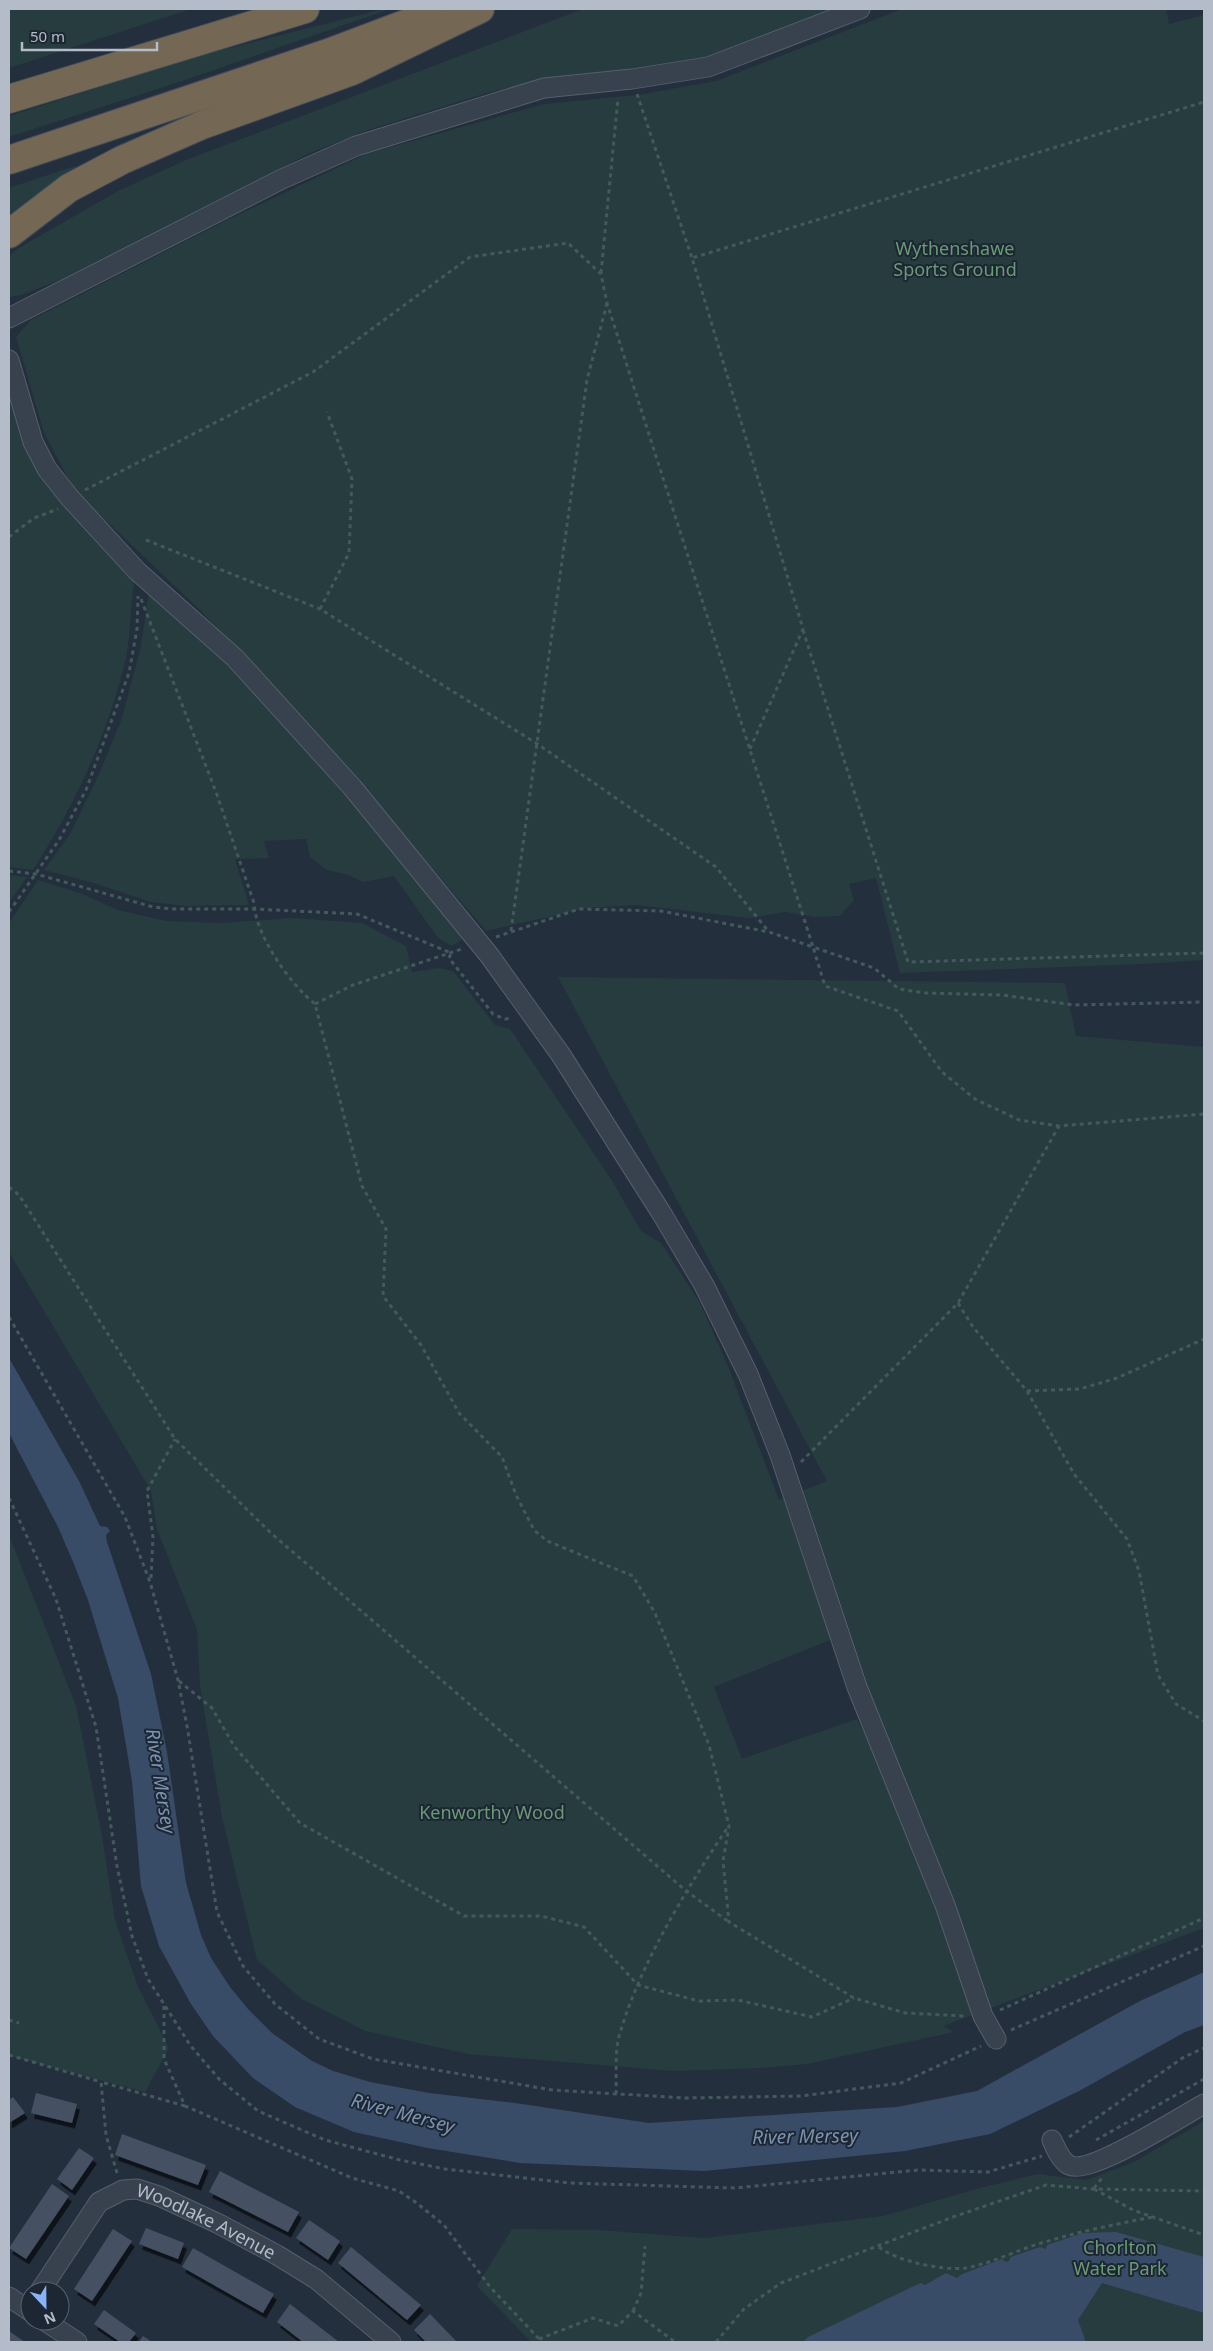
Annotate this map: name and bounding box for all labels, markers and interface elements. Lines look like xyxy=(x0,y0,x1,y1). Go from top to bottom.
scale bar xyxy=(22,20,158,52)
text: 50 m xyxy=(30,26,65,46)
park label: Wythenshawe Sports Ground xyxy=(893,236,1017,281)
water label: River Mersey xyxy=(140,1727,182,1836)
park label: Kenworthy Wood xyxy=(419,1800,565,1824)
water label: River Mersey xyxy=(349,2087,459,2140)
water label: River Mersey xyxy=(752,2122,859,2150)
street label: Woodlake Avenue xyxy=(134,2178,280,2264)
park label: Chorlton Water Park xyxy=(1073,2235,1167,2280)
north arrow xyxy=(20,2281,70,2331)
text: N xyxy=(41,2308,59,2329)

